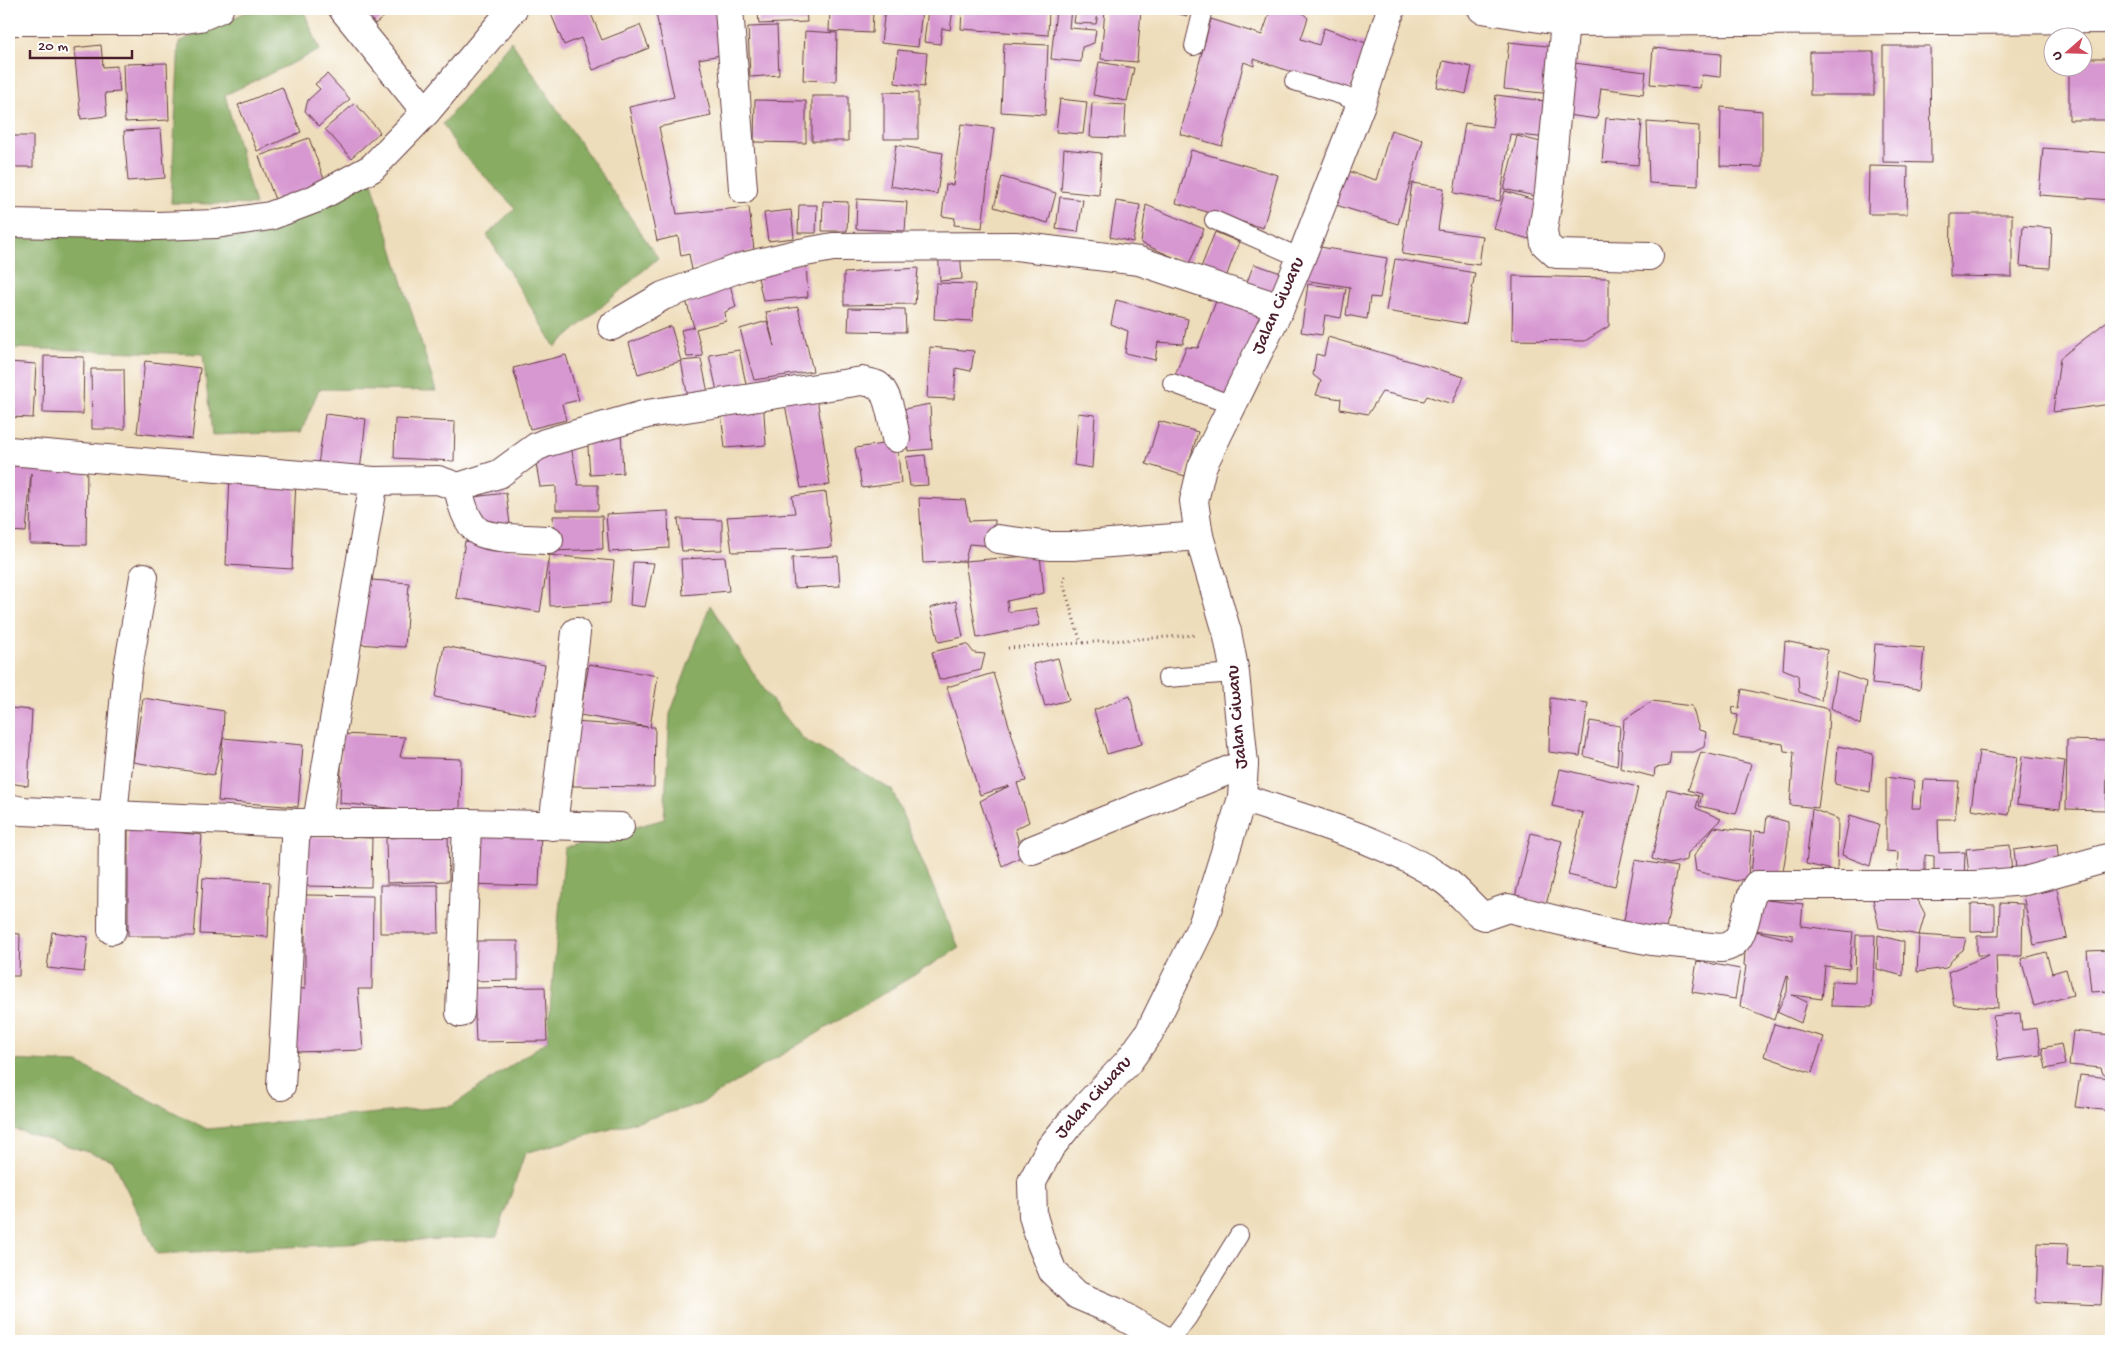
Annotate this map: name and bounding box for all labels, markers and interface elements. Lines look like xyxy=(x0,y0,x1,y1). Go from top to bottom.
scale bar xyxy=(30,28,132,60)
north arrow xyxy=(2042,28,2092,78)
text: 20 m xyxy=(38,38,68,56)
text: U xyxy=(2049,49,2068,62)
street label: Jalan Ciwaru xyxy=(1247,254,1311,358)
street label: Jalan Ciwaru xyxy=(1222,664,1254,770)
street label: Jalan Ciwaru xyxy=(1051,1052,1137,1144)

